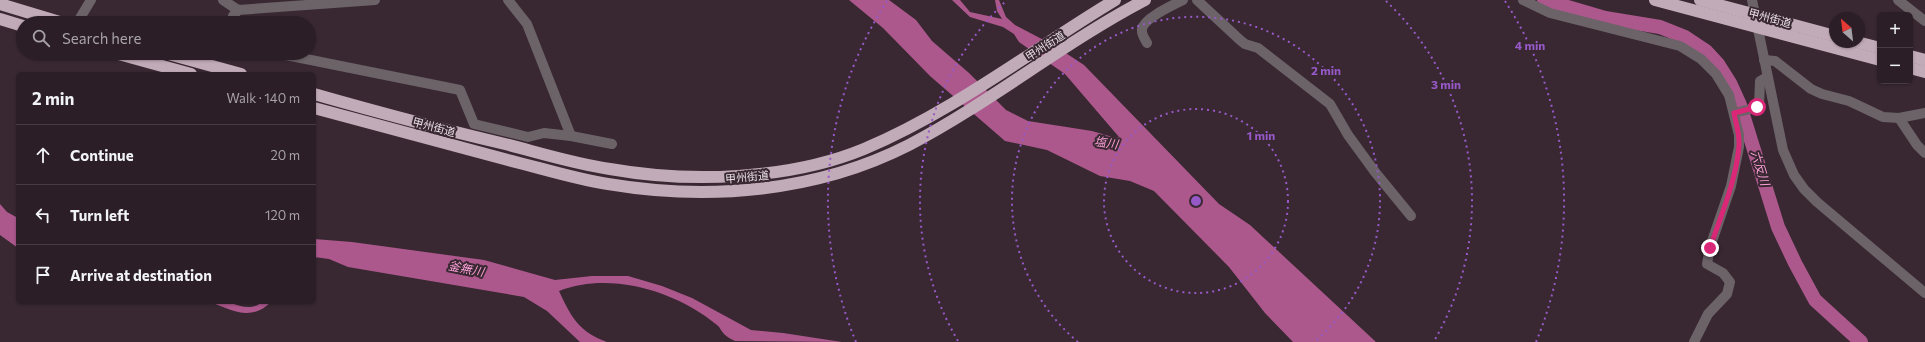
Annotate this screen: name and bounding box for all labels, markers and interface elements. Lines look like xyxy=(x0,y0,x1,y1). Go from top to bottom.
street label: 甲州街道 xyxy=(1747,6,1793,29)
north arrow xyxy=(1829,12,1865,48)
map controls xyxy=(1877,12,1913,84)
button: + xyxy=(1877,12,1913,48)
search box xyxy=(16,16,316,60)
icon: search xyxy=(30,27,52,49)
street label: 甲州街道 xyxy=(1023,28,1067,63)
text: Search here xyxy=(62,29,141,47)
text: 4 min xyxy=(1515,38,1545,52)
button: − xyxy=(1877,48,1913,84)
text: 2 min xyxy=(1311,63,1341,77)
text: 3 min xyxy=(1431,77,1461,91)
text: 2 min xyxy=(32,88,74,109)
text: Walk · 140 m xyxy=(227,90,300,106)
route start xyxy=(1748,98,1766,116)
street label: 甲州街道 xyxy=(411,115,457,138)
text: 1 min xyxy=(1247,128,1275,142)
water label: 塩川 xyxy=(1093,133,1121,151)
icon: ahead xyxy=(32,144,54,166)
text: Continue xyxy=(70,146,134,164)
text: 20 m xyxy=(271,147,300,163)
water label: 六反川 xyxy=(1749,148,1773,189)
street label: 甲州街道 xyxy=(724,168,769,185)
centre of rings xyxy=(1189,194,1203,208)
icon: left xyxy=(32,204,54,226)
text: Turn left xyxy=(70,206,129,224)
text: 120 m xyxy=(265,207,300,223)
route end xyxy=(1701,239,1719,257)
water label: 釜無川 xyxy=(447,258,487,279)
icon: arrive xyxy=(32,264,54,286)
text: Arrive at destination xyxy=(70,266,212,284)

